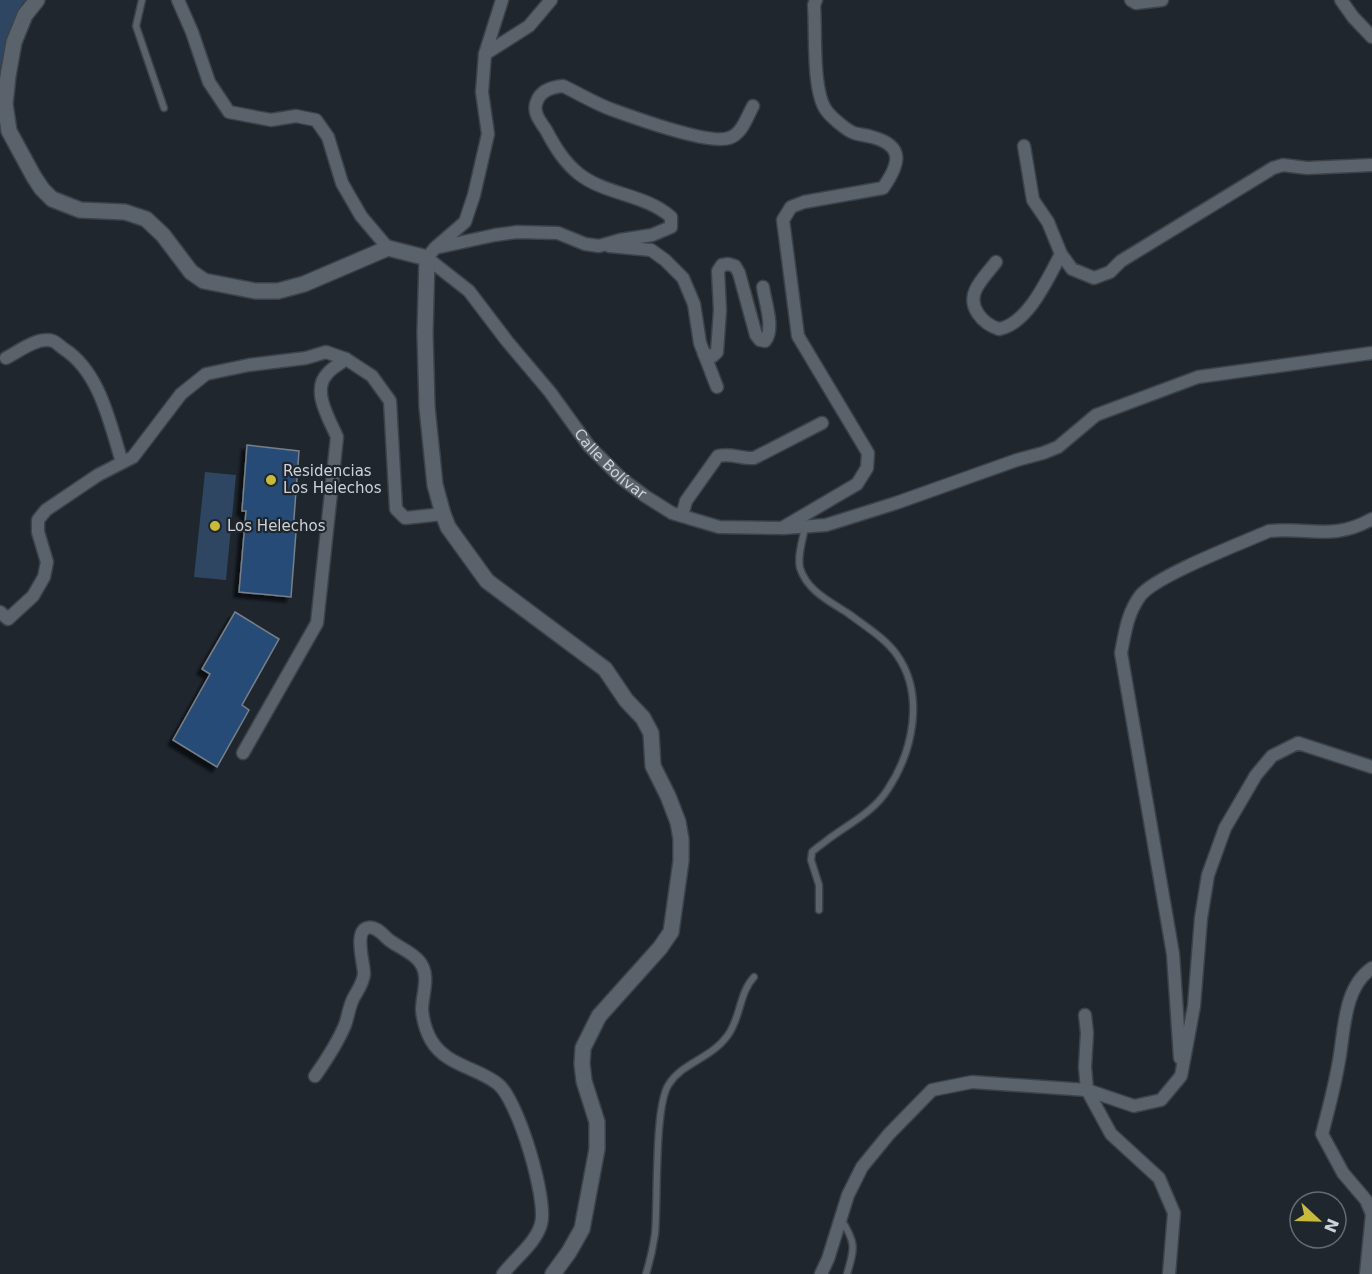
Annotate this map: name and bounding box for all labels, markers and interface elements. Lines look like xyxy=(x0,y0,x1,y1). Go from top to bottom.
street label: Calle Bolívar xyxy=(570,425,651,503)
place label: Residencias Los Helechos xyxy=(283,462,382,497)
marker: Residencias Los Helechos xyxy=(264,473,278,487)
place label: Los Helechos xyxy=(227,517,326,535)
marker: Los Helechos xyxy=(208,519,222,533)
north arrow xyxy=(1288,1190,1348,1250)
text: N xyxy=(1320,1216,1343,1235)

